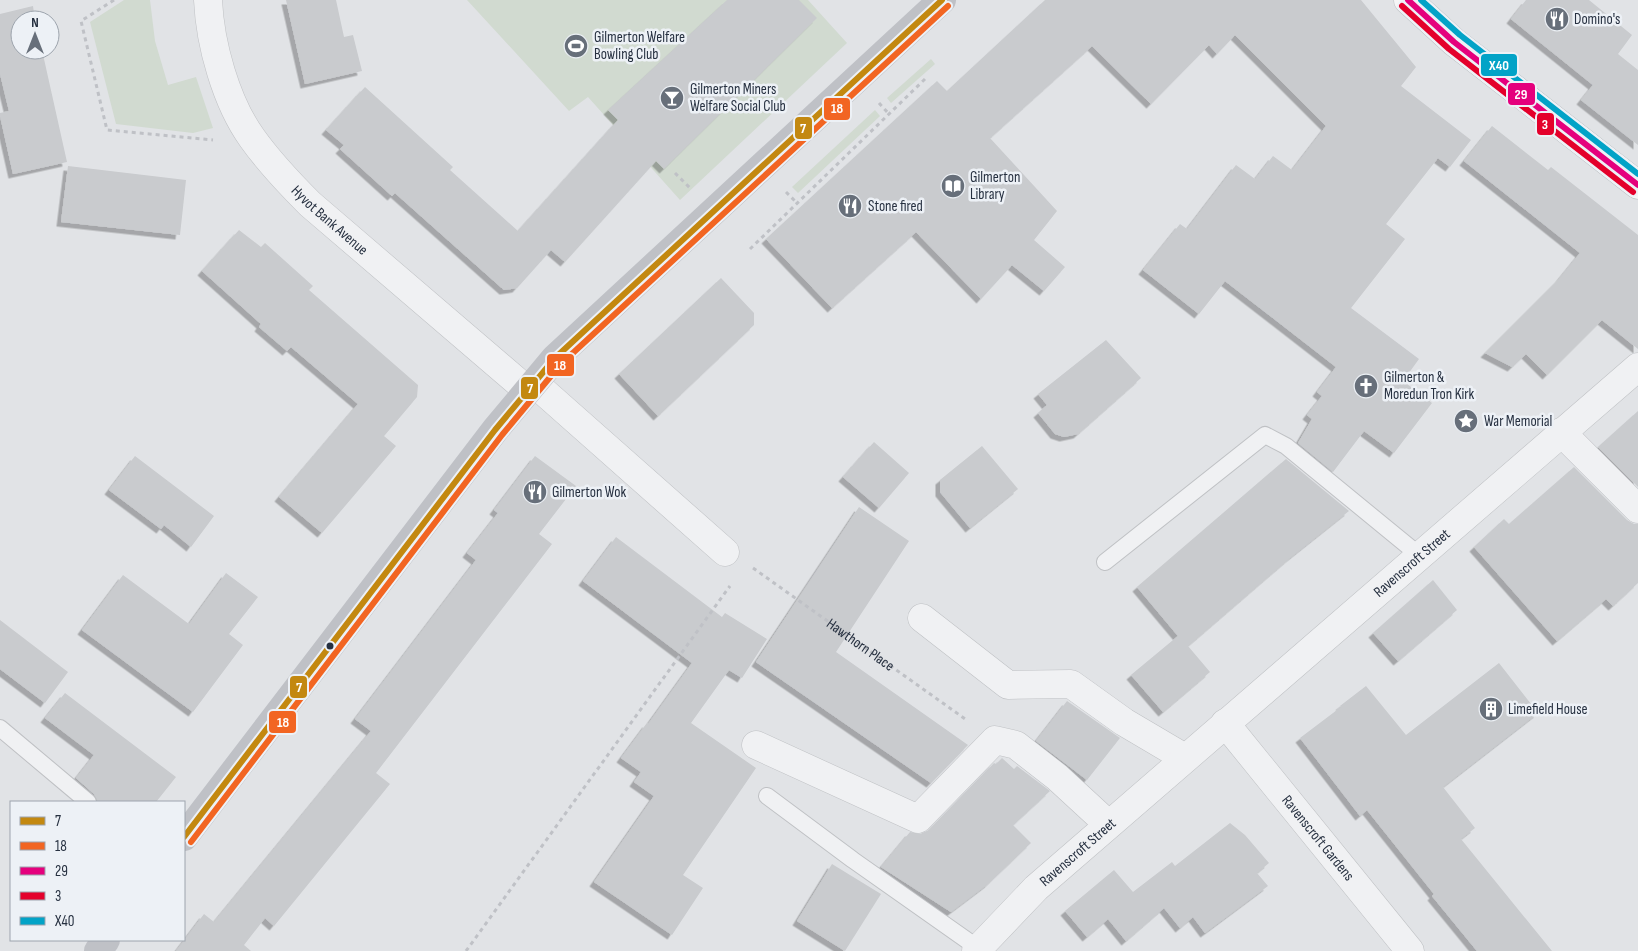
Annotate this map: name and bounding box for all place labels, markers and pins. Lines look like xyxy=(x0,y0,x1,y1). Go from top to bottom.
restaurant icon: Domino's xyxy=(1544,6,1570,32)
place label: Domino's xyxy=(1574,10,1620,29)
place label: Gilmerton Welfare Bowling Club xyxy=(594,28,685,64)
sports icon: Gilmerton Welfare Bowling Club xyxy=(563,33,589,59)
place label: Gilmerton Miners Welfare Social Club xyxy=(690,80,786,116)
bar icon: Gilmerton Miners Welfare Social Club xyxy=(659,85,685,111)
place label: Gilmerton Library xyxy=(970,168,1020,204)
library icon: Gilmerton Library xyxy=(940,173,966,199)
restaurant icon: Stone fired xyxy=(837,193,863,219)
place label: Stone fired xyxy=(868,197,923,216)
place label: Gilmerton & Moredun Tron Kirk xyxy=(1384,368,1475,404)
church icon: Gilmerton & Moredun Tron Kirk xyxy=(1353,373,1379,399)
place icon: War Memorial xyxy=(1453,408,1479,434)
place label: War Memorial xyxy=(1484,412,1552,431)
restaurant icon: Gilmerton Wok xyxy=(522,479,548,505)
place label: Gilmerton Wok xyxy=(552,483,626,502)
unlabelled marker xyxy=(325,641,335,651)
building icon: Limefield House xyxy=(1478,696,1504,722)
place label: Limefield House xyxy=(1508,700,1588,719)

